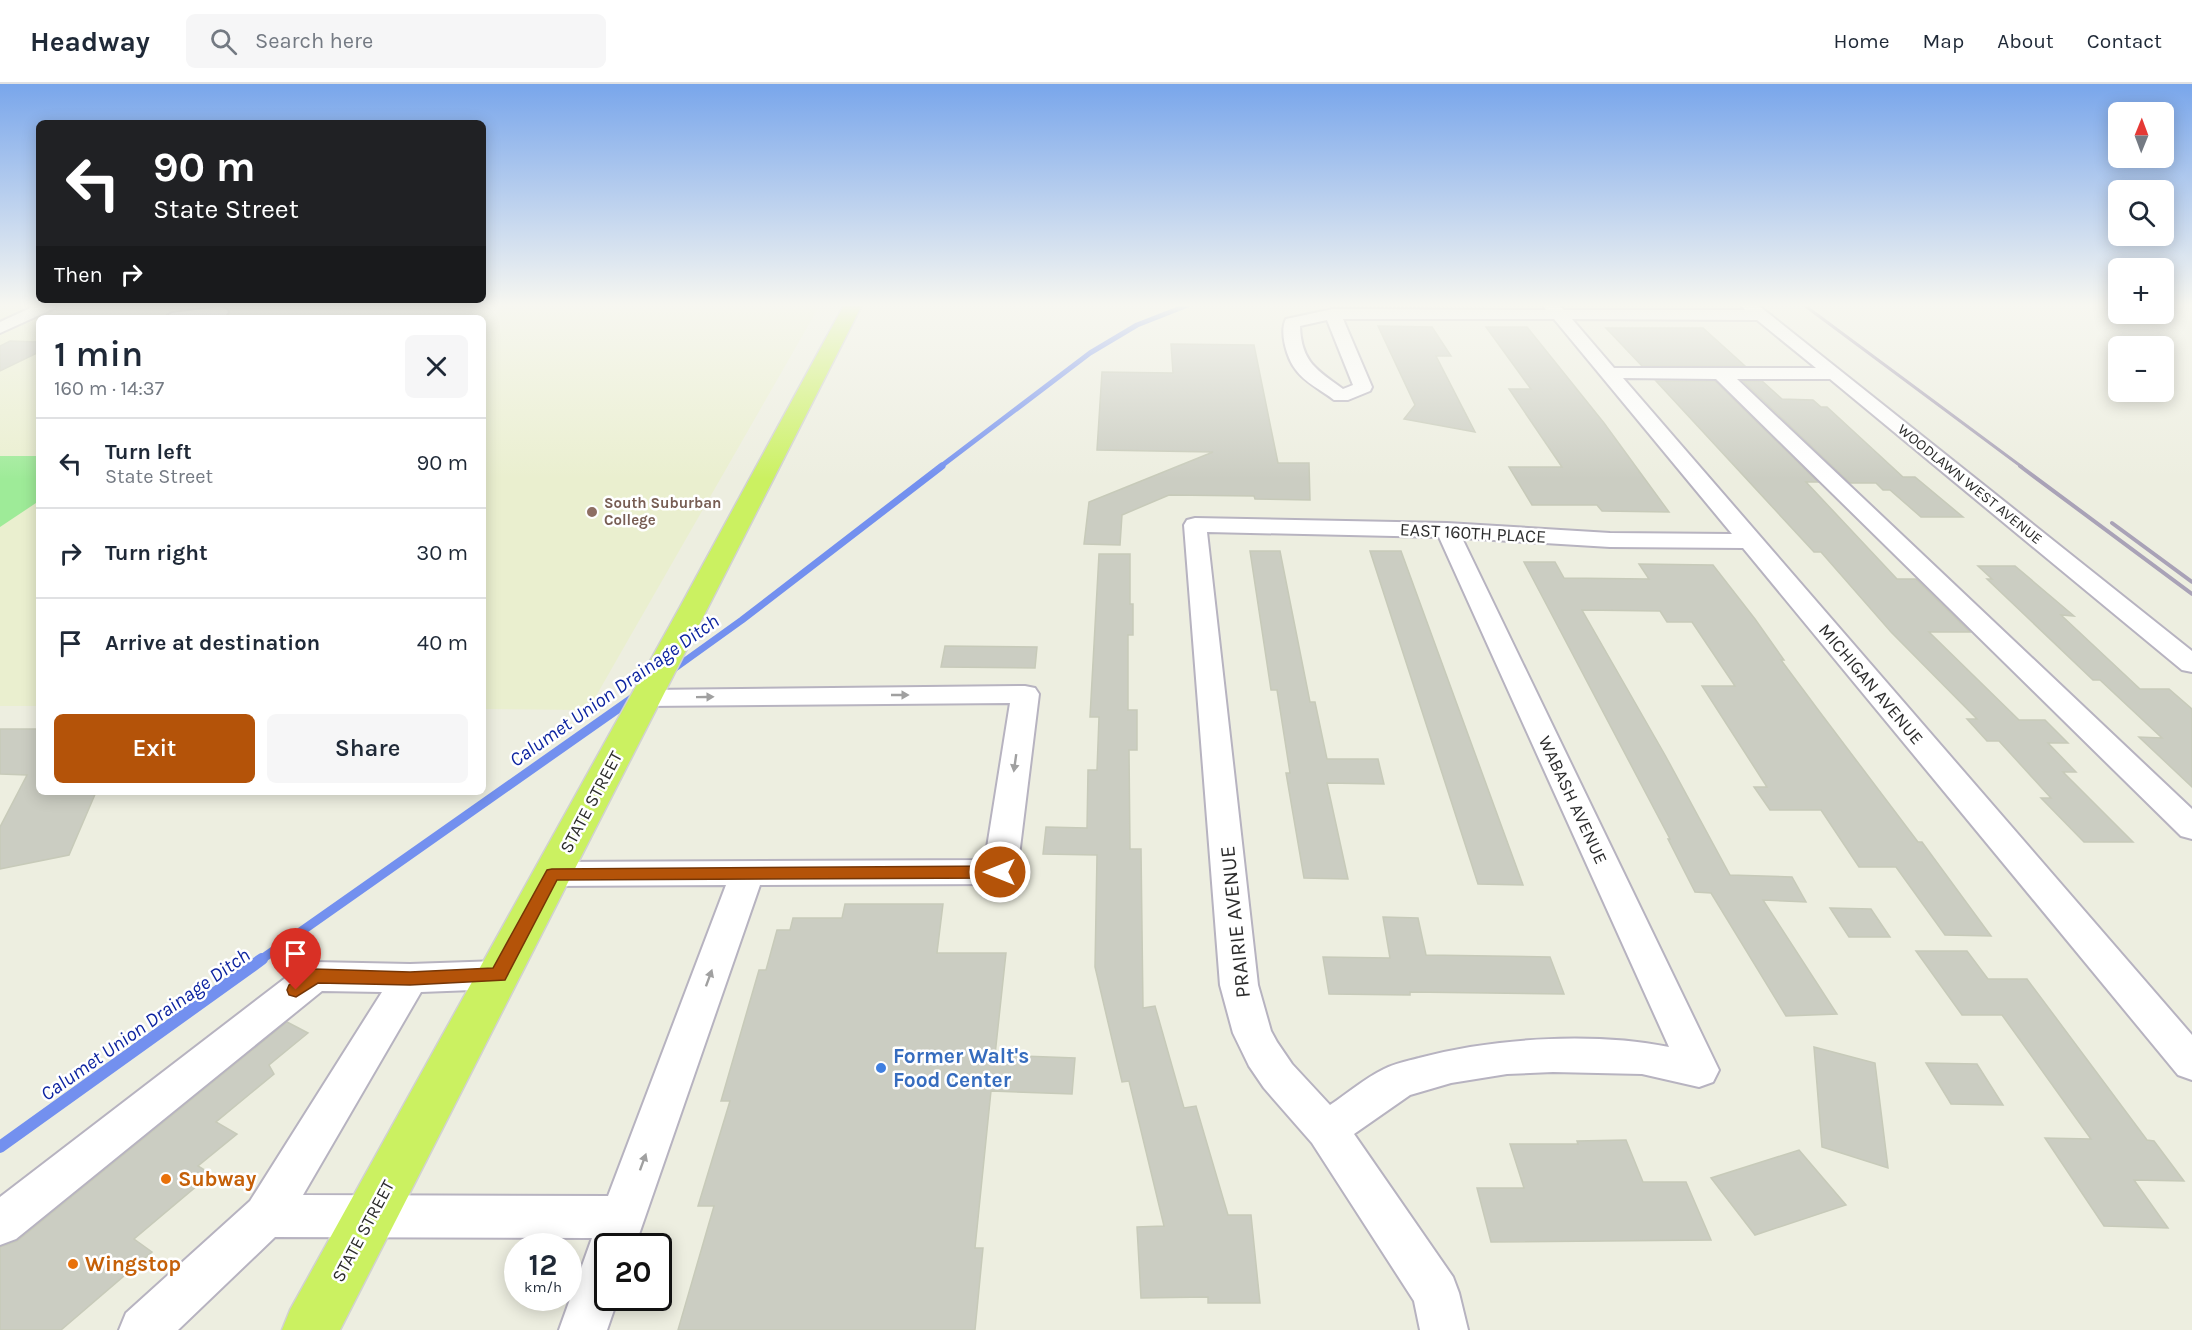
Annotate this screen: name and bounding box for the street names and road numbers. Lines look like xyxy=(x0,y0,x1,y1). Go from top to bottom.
street label: WOODLAWN WEST AVENUE xyxy=(1894,420,2046,548)
street label: EAST 160TH PLACE xyxy=(1399,518,1547,548)
street label: MICHIGAN AVENUE xyxy=(1814,619,1928,749)
street label: WABASH AVENUE xyxy=(1534,732,1612,868)
street label: STATE STREET xyxy=(555,747,627,857)
street label: PRAIRIE AVENUE xyxy=(1215,845,1255,999)
street label: STATE STREET xyxy=(327,1176,399,1286)

